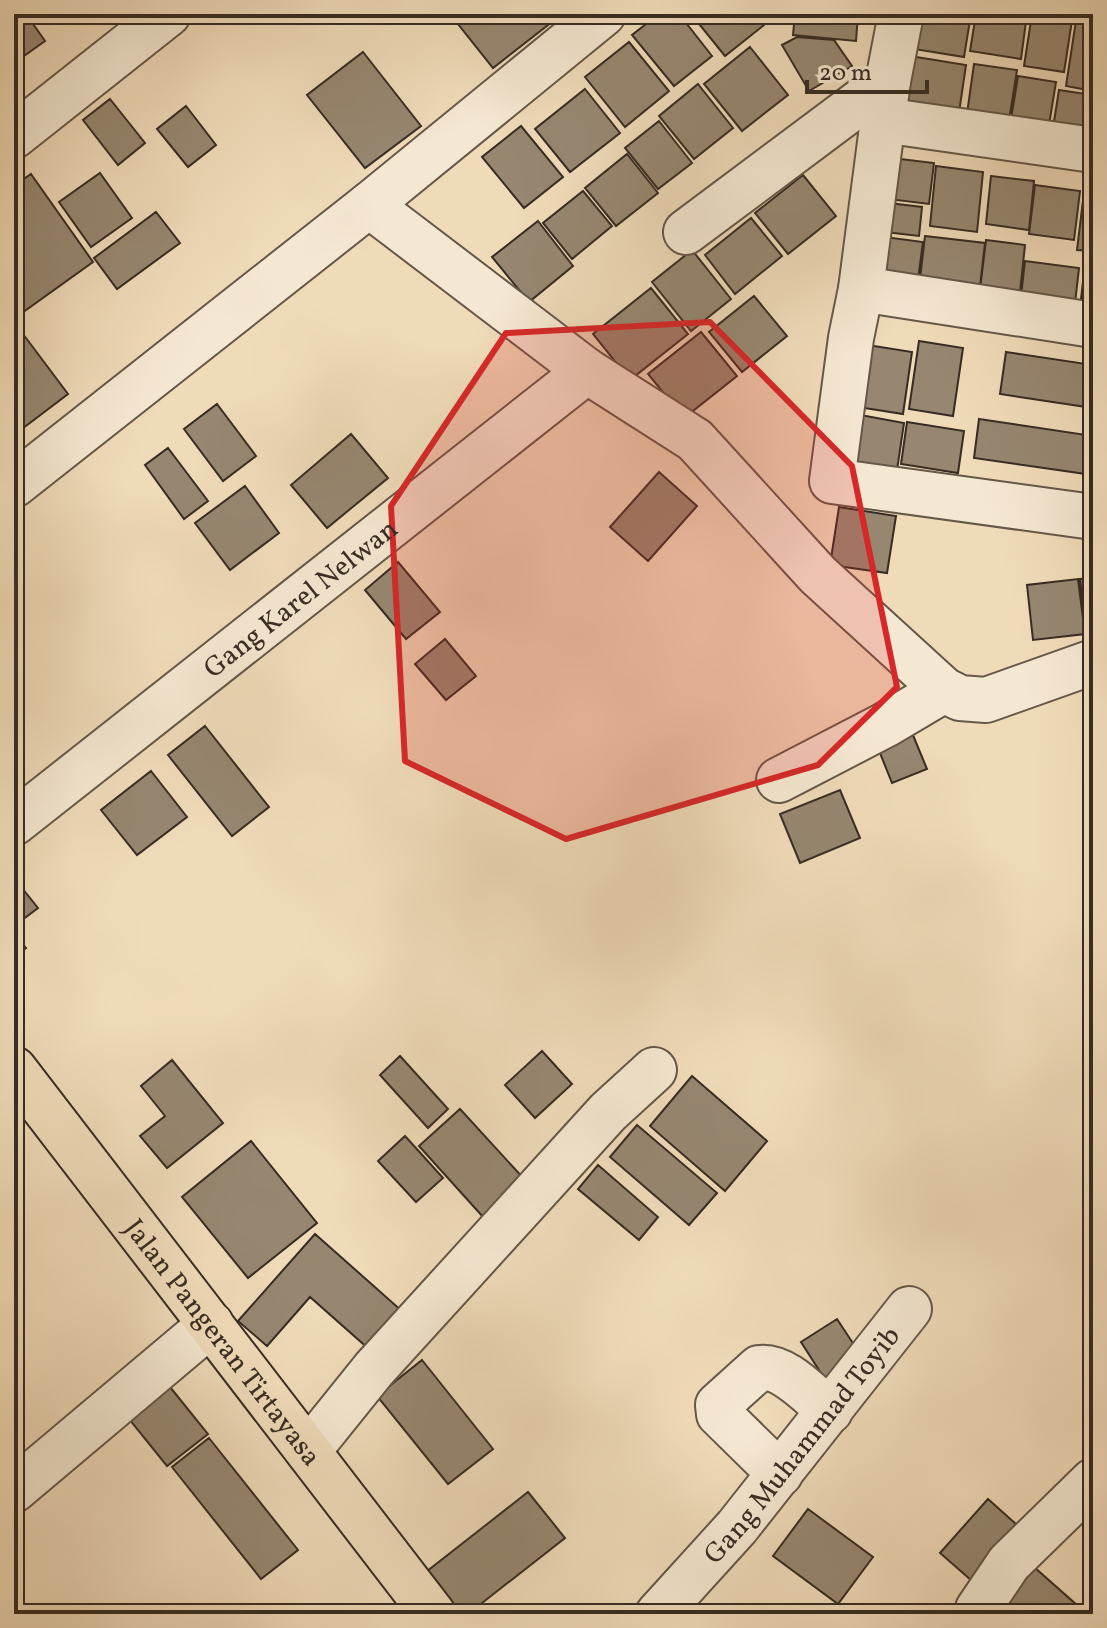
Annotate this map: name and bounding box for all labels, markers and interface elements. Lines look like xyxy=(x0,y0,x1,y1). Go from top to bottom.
scale bar xyxy=(807,44,927,94)
text: 20 m xyxy=(819,57,872,91)
street label: Gang Karel Nelwan xyxy=(196,511,407,688)
street label: Jalan Pangeran Tirtayasa xyxy=(114,1211,329,1475)
street label: Gang Muhammad Toyib xyxy=(695,1319,910,1574)

